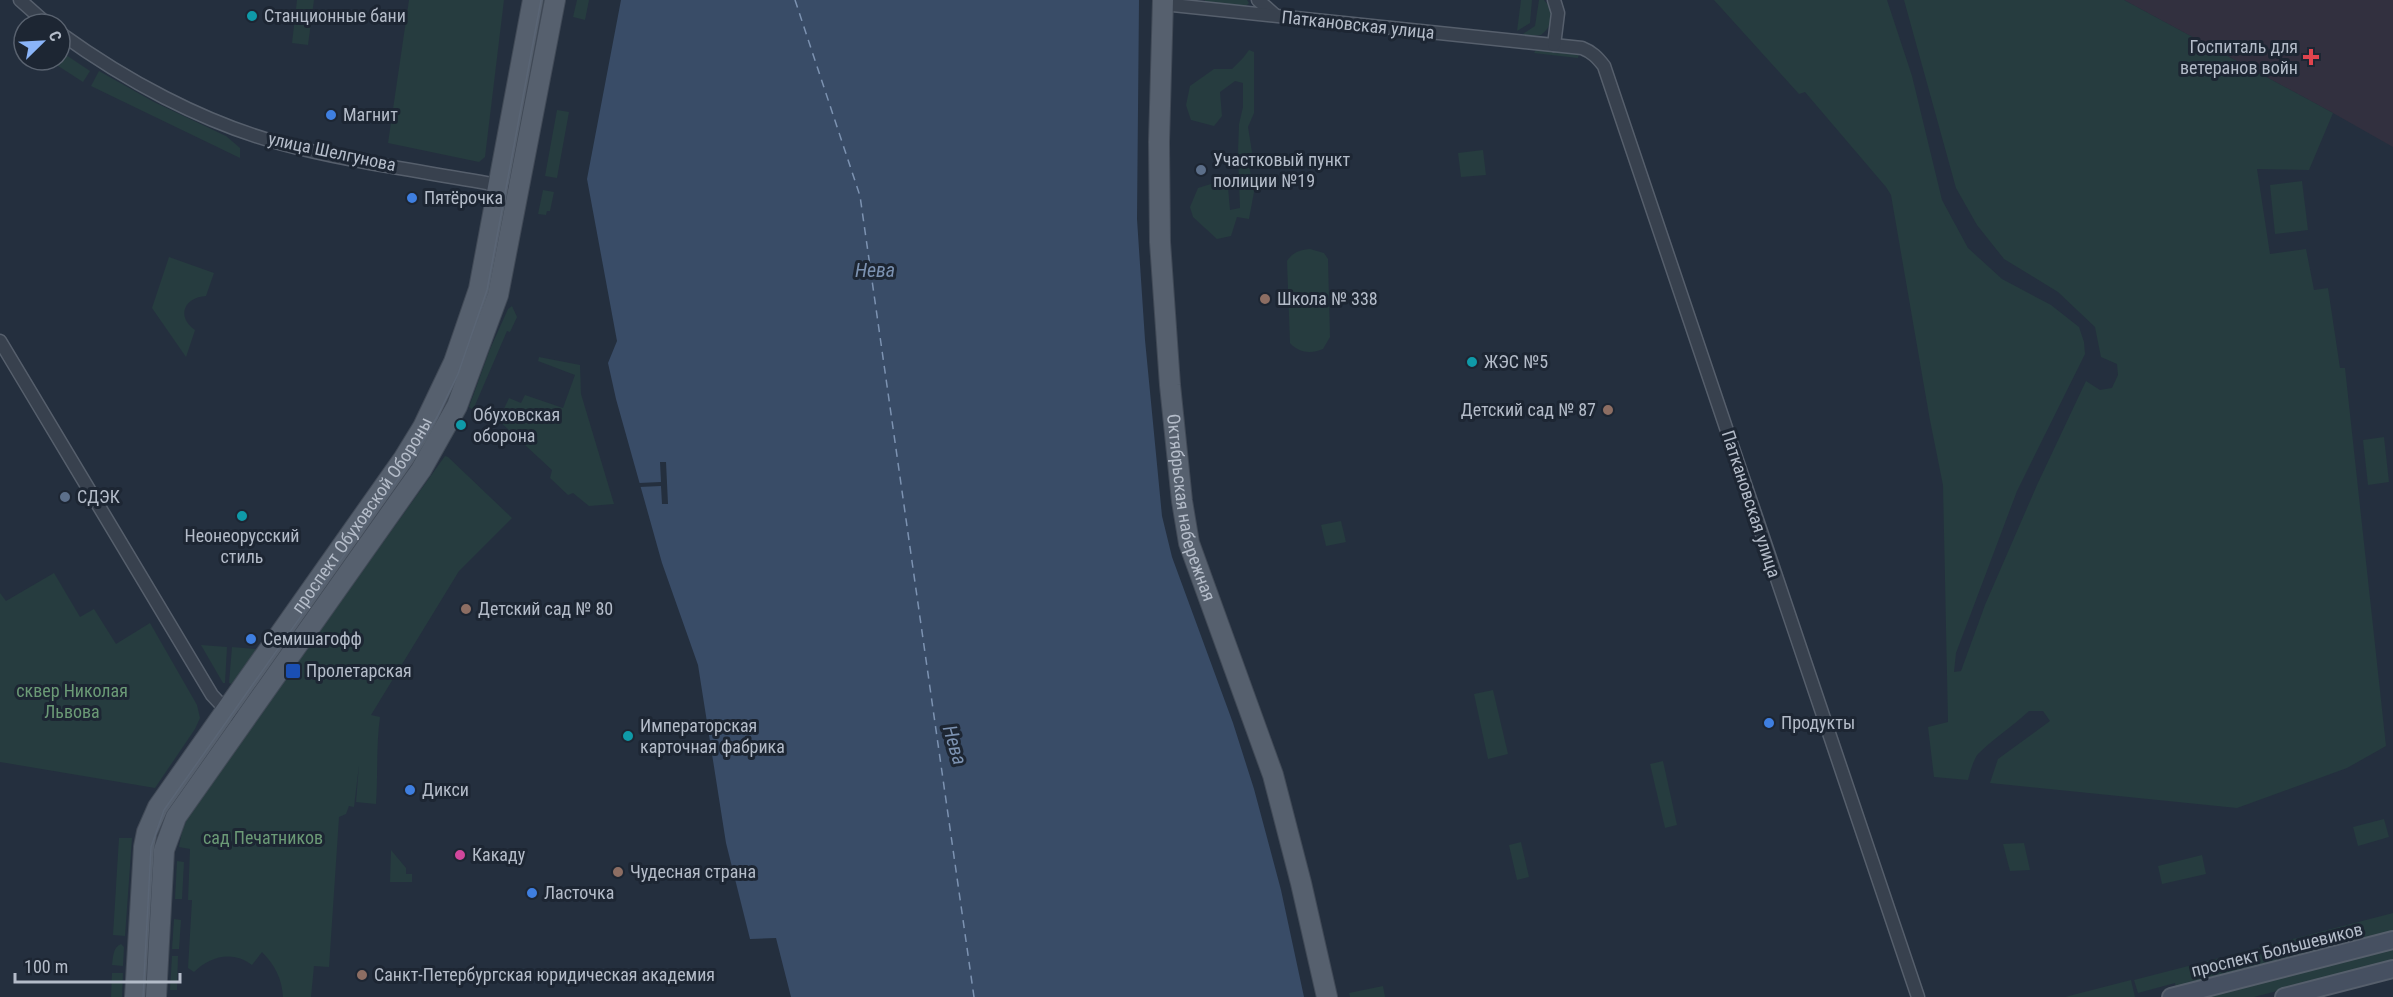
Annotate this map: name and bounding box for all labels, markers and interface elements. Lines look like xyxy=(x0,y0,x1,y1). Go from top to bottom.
place label: Станционные бани xyxy=(264,5,406,26)
street label: Паткановская улица xyxy=(1280,6,1436,43)
marker: Станционные бани xyxy=(245,9,259,23)
north arrow xyxy=(12,12,72,72)
text: С xyxy=(45,28,66,44)
place label: Госпиталь для ветеранов войн xyxy=(2180,36,2298,78)
marker: Госпиталь для ветеранов войн xyxy=(2302,48,2320,66)
place label: Магнит xyxy=(343,104,398,125)
marker: Магнит xyxy=(324,108,338,122)
street label: улица Шелгунова xyxy=(266,128,398,175)
place label: Участковый пункт полиции №19 xyxy=(1213,149,1350,191)
marker: Участковый пункт полиции №19 xyxy=(1194,163,1208,177)
place label: Пятёрочка xyxy=(424,187,503,208)
marker: Пятёрочка xyxy=(405,191,419,205)
water label: Нева xyxy=(855,258,895,282)
place label: Школа № 338 xyxy=(1277,288,1378,309)
marker: Школа № 338 xyxy=(1258,292,1272,306)
place label: ЖЭС №5 xyxy=(1484,351,1548,372)
marker: ЖЭС №5 xyxy=(1465,355,1479,369)
place label: Детский сад № 87 xyxy=(1461,399,1596,420)
marker: Детский сад № 87 xyxy=(1601,403,1615,417)
place label: Обуховская оборона xyxy=(473,404,560,446)
street label: Октябрьская набережная xyxy=(1163,413,1220,604)
street label: проспект Обуховской Обороны xyxy=(287,414,436,617)
marker: Обуховская оборона xyxy=(454,418,468,432)
street label: Паткановская улица xyxy=(1718,427,1785,580)
place label: СДЭК xyxy=(77,486,120,507)
marker: СДЭК xyxy=(58,490,72,504)
marker: Неонеорусский стиль xyxy=(235,509,249,523)
place label: Неонеорусский стиль xyxy=(184,525,300,567)
place label: Детский сад № 80 xyxy=(478,598,613,619)
marker: Детский сад № 80 xyxy=(459,602,473,616)
place label: Семишагофф xyxy=(263,628,362,649)
marker: Семишагофф xyxy=(244,632,258,646)
place label: Пролетарская xyxy=(306,660,412,681)
marker: Пролетарская xyxy=(284,662,302,680)
park label: сквер Николая Львова xyxy=(16,680,128,722)
place label: Продукты xyxy=(1781,712,1855,733)
place label: Императорская карточная фабрика xyxy=(640,715,785,757)
marker: Продукты xyxy=(1762,716,1776,730)
water label: Нева xyxy=(938,722,972,768)
marker: Императорская карточная фабрика xyxy=(621,729,635,743)
place label: Дикси xyxy=(422,779,469,800)
marker: Дикси xyxy=(403,783,417,797)
park label: сад Печатников xyxy=(203,827,323,848)
place label: Какаду xyxy=(472,844,526,865)
marker: Какаду xyxy=(453,848,467,862)
place label: Чудесная страна xyxy=(630,861,756,882)
marker: Чудесная страна xyxy=(611,865,625,879)
place label: Ласточка xyxy=(544,882,614,903)
marker: Ласточка xyxy=(525,886,539,900)
street label: проспект Большевиков xyxy=(2189,918,2365,981)
scale bar xyxy=(15,946,180,984)
text: 100 m xyxy=(24,956,68,977)
place label: Санкт-Петербургская юридическая академия xyxy=(374,964,715,985)
marker: Санкт-Петербургская юридическая академия xyxy=(355,968,369,982)

